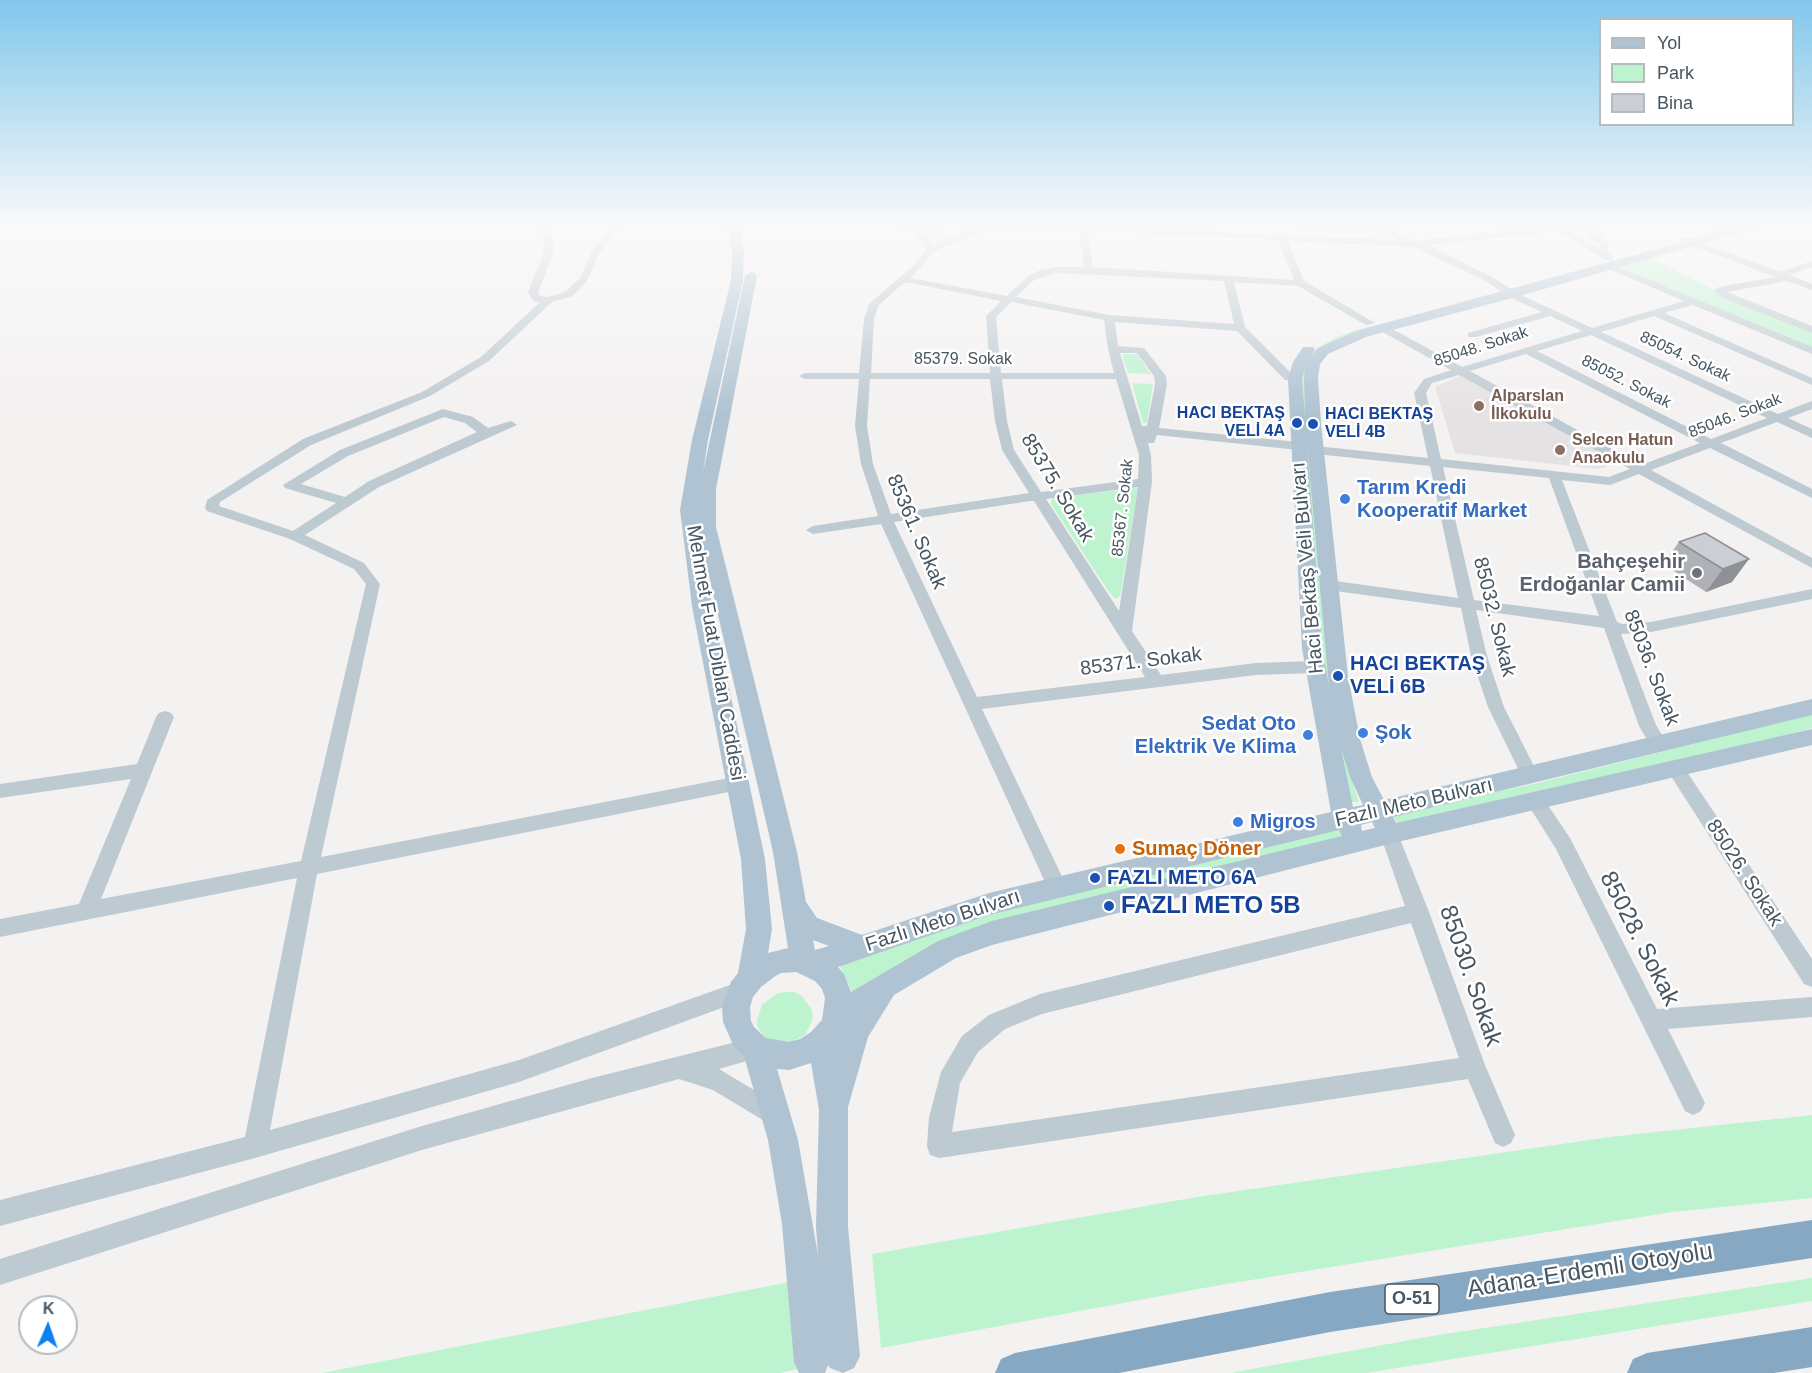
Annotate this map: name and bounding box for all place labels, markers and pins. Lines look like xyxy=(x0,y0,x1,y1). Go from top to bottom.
place label: Alparslan İlkokulu xyxy=(1491,387,1564,425)
marker: Alparslan İlkokulu xyxy=(1472,399,1486,413)
place label: HACI BEKTAŞ VELİ 4A xyxy=(1177,404,1285,442)
place label: HACI BEKTAŞ VELİ 4B xyxy=(1325,405,1433,443)
marker: HACI BEKTAŞ VELİ 4A xyxy=(1290,416,1304,430)
marker: HACI BEKTAŞ VELİ 4B xyxy=(1306,417,1320,431)
place label: Selcen Hatun Anaokulu xyxy=(1572,431,1673,469)
marker: Selcen Hatun Anaokulu xyxy=(1553,443,1567,457)
place label: Tarım Kredi Kooperatif Market xyxy=(1357,476,1527,523)
marker: Tarım Kredi Kooperatif Market xyxy=(1338,492,1352,506)
place label: Bahçeşehir Erdoğanlar Camii xyxy=(1519,550,1685,597)
marker: Bahçeşehir Erdoğanlar Camii xyxy=(1690,566,1704,580)
place label: HACI BEKTAŞ VELİ 6B xyxy=(1350,652,1485,699)
marker: HACI BEKTAŞ VELİ 6B xyxy=(1331,669,1345,683)
place label: Sedat Oto Elektrik Ve Klima xyxy=(1135,712,1296,759)
place label: Şok xyxy=(1375,721,1412,745)
marker: Şok xyxy=(1356,726,1370,740)
marker: Sedat Oto Elektrik Ve Klima xyxy=(1301,728,1315,742)
place label: Migros xyxy=(1250,810,1316,834)
marker: Migros xyxy=(1231,815,1245,829)
place label: Sumaç Döner xyxy=(1132,837,1261,861)
marker: Sumaç Döner xyxy=(1113,842,1127,856)
place label: FAZLI METO 6A xyxy=(1107,866,1257,890)
marker: FAZLI METO 6A xyxy=(1088,871,1102,885)
place label: FAZLI METO 5B xyxy=(1121,892,1301,920)
marker: FAZLI METO 5B xyxy=(1102,899,1116,913)

